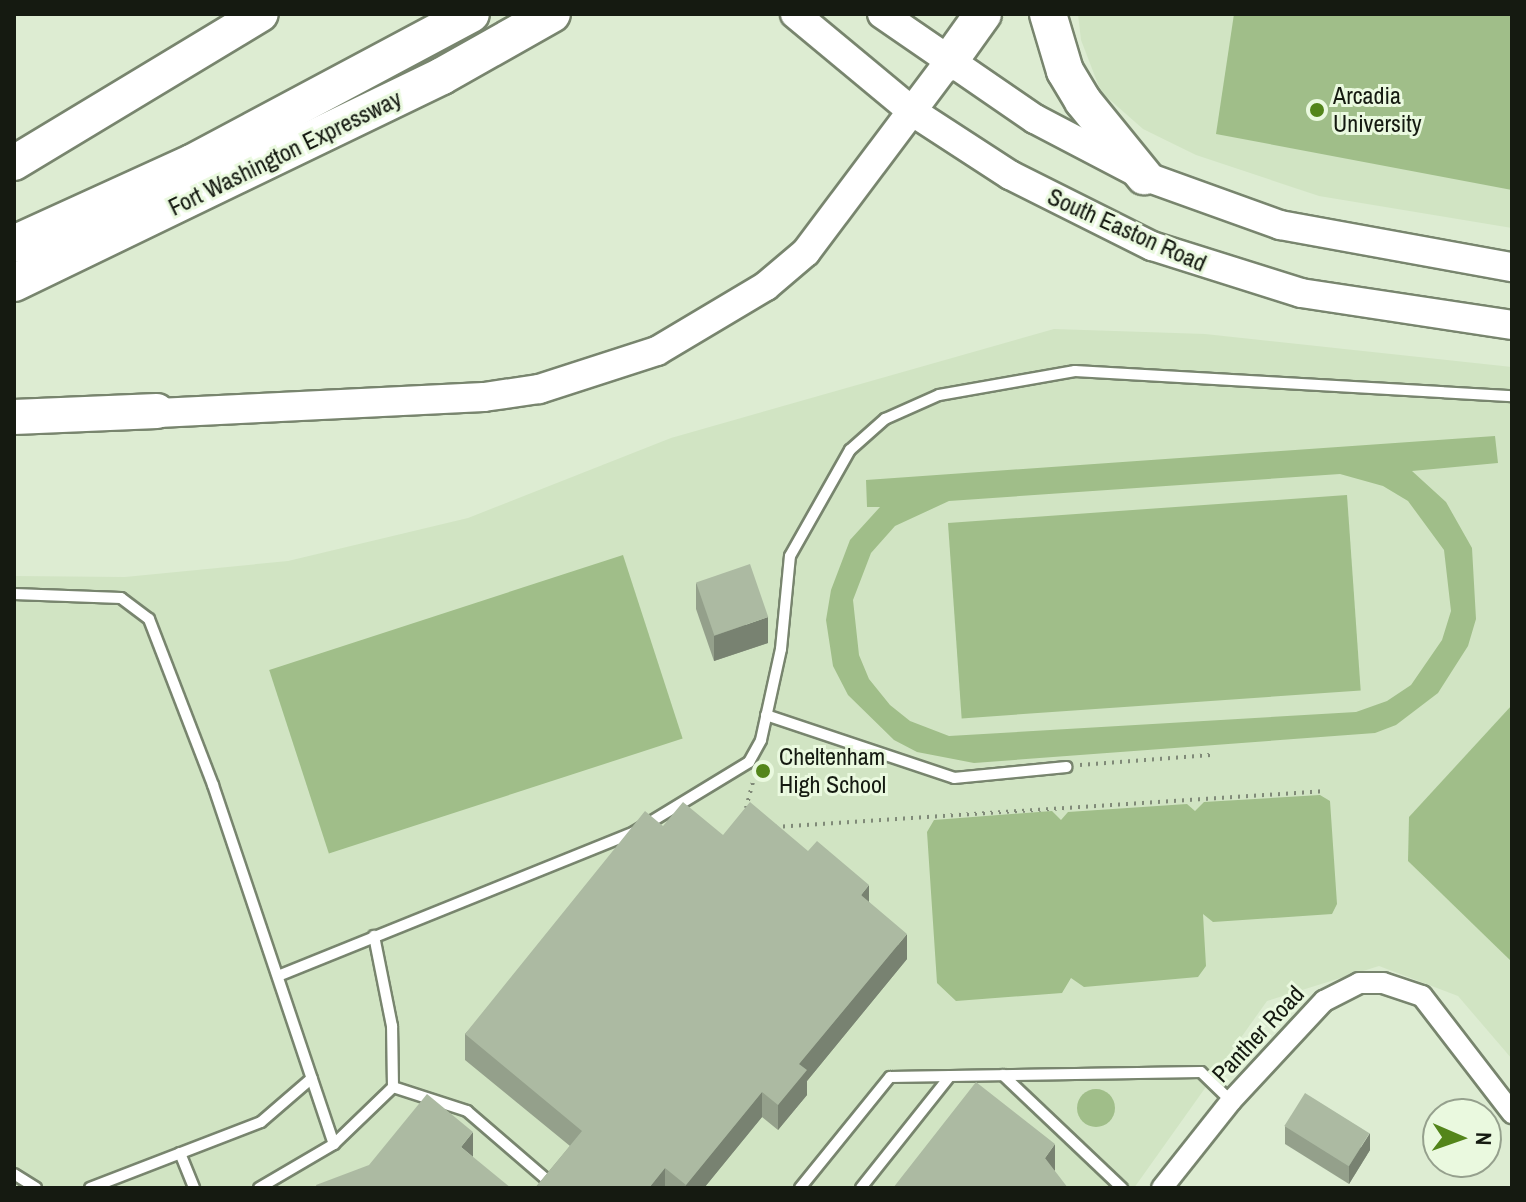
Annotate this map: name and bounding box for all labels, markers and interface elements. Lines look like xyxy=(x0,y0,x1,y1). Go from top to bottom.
place label: Arcadia University xyxy=(1333,82,1422,138)
street label: Fort Washington Expressway xyxy=(164,84,406,222)
marker: Arcadia University xyxy=(1308,101,1326,119)
street label: South Easton Road xyxy=(1043,182,1211,278)
place label: Cheltenham High School xyxy=(779,743,886,799)
marker: Cheltenham High School xyxy=(754,762,772,780)
street label: Panther Road xyxy=(1206,980,1310,1088)
north arrow xyxy=(1422,1098,1502,1178)
text: N xyxy=(1469,1132,1499,1146)

